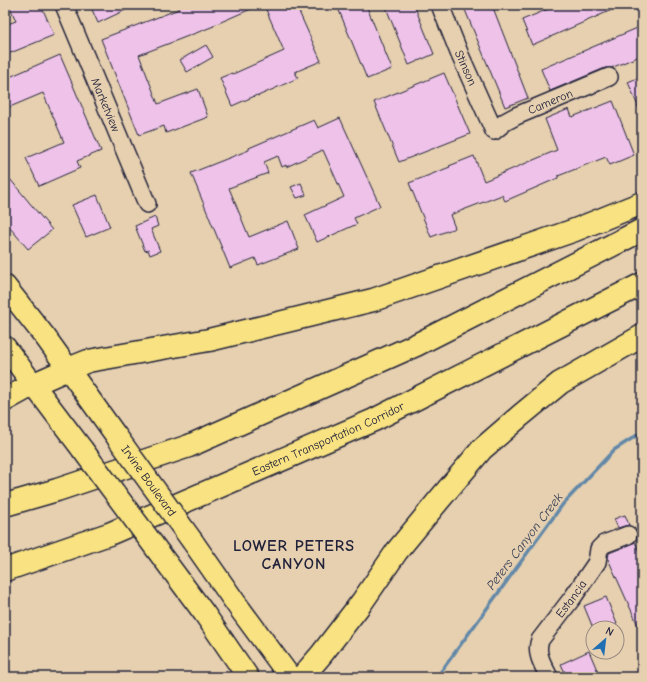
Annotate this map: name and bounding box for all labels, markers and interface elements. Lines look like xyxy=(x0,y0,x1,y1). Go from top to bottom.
street label: Stinson xyxy=(452,48,480,88)
street label: Marketview xyxy=(88,76,123,134)
street label: Cameron xyxy=(526,86,575,117)
street label: Eastern Transportation Corridor xyxy=(250,399,407,479)
street label: Irvine Boulevard xyxy=(118,442,179,519)
water label: Peters Canyon Creek xyxy=(483,489,566,593)
district label: LOWER PETERS CANYON xyxy=(233,537,355,573)
street label: Estancia xyxy=(553,577,589,620)
north arrow xyxy=(585,620,625,660)
text: N xyxy=(603,624,616,639)

